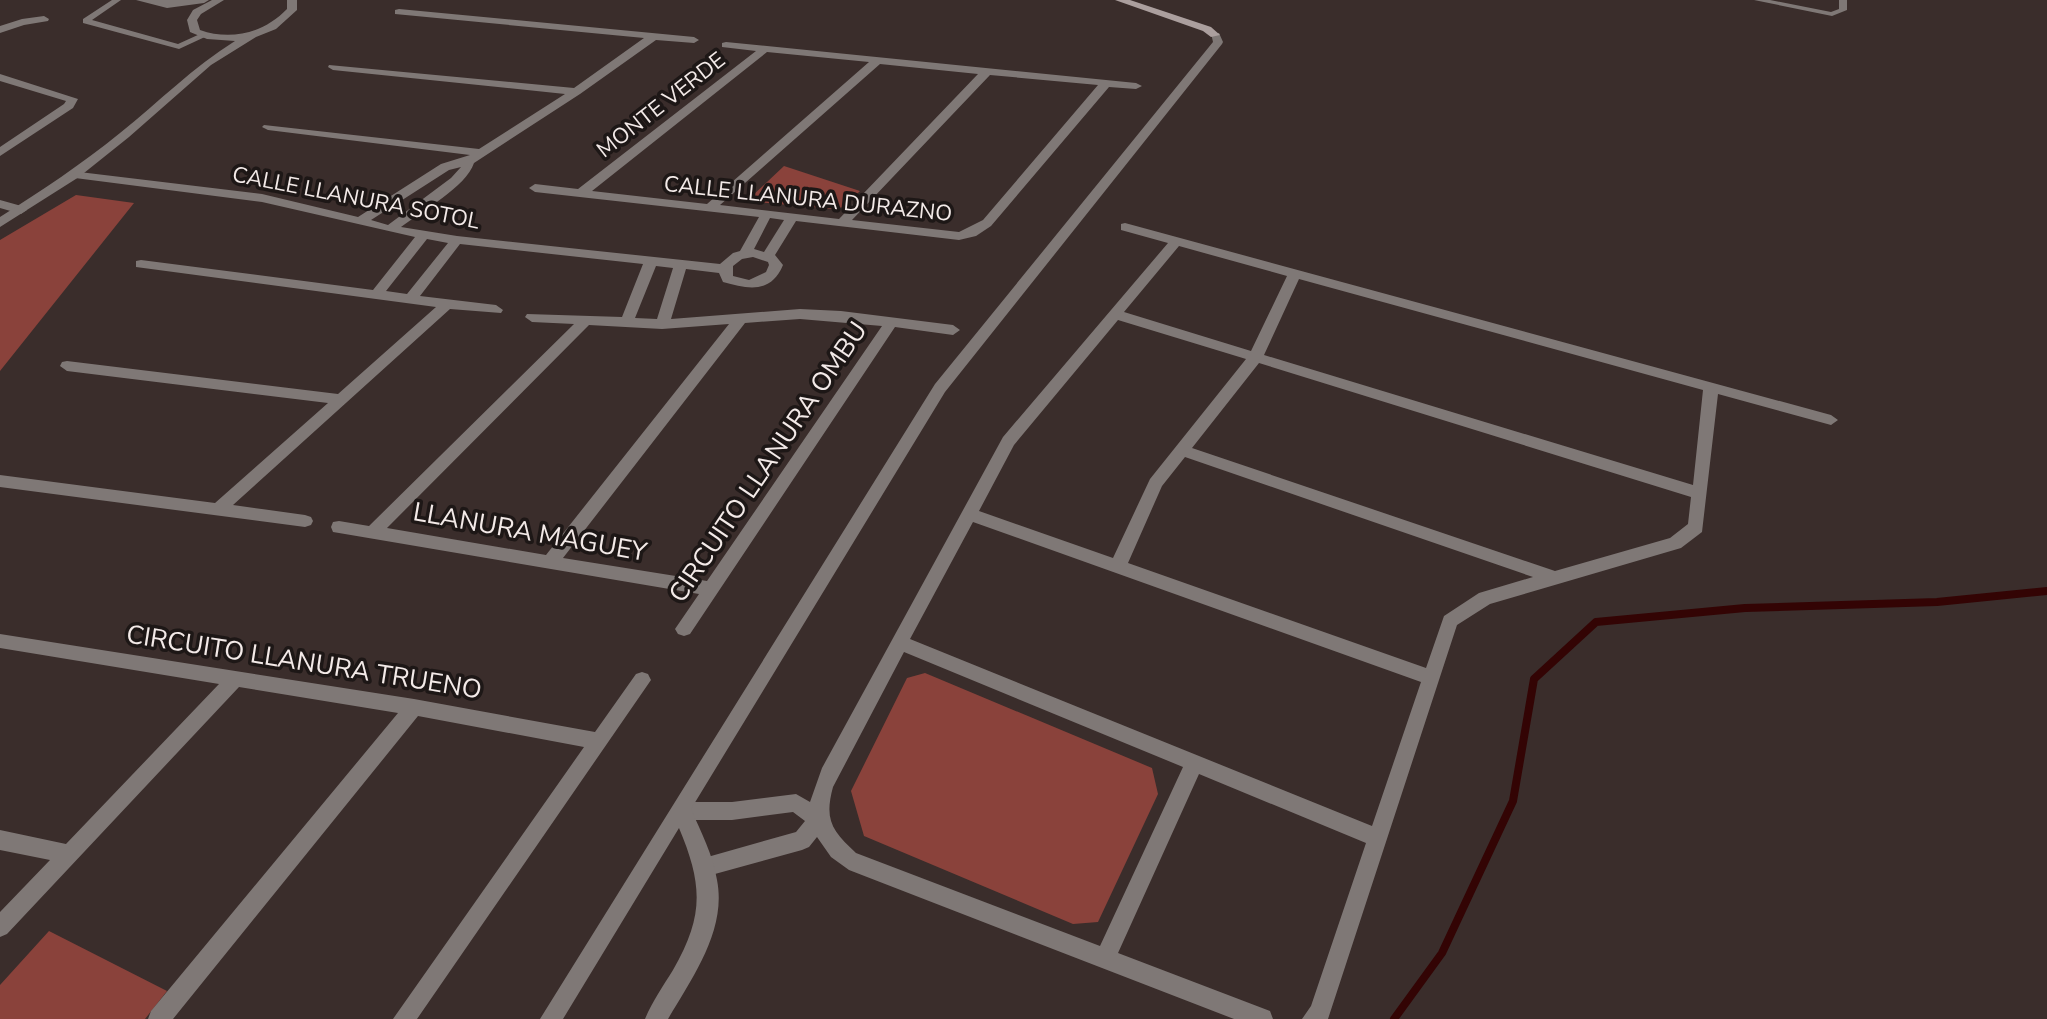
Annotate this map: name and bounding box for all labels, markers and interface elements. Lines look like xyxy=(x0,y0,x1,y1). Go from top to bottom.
street label: MONTE VERDE xyxy=(590,45,732,165)
street label: CALLE LLANURA SOTOL xyxy=(230,159,482,237)
street label: CALLE LLANURA DURAZNO xyxy=(662,169,954,229)
street label: CIRCUITO LLANURA OMBU xyxy=(661,315,875,609)
street label: LLANURA MAGUEY xyxy=(410,494,650,570)
street label: CIRCUITO LLANURA TRUENO xyxy=(124,617,484,707)

